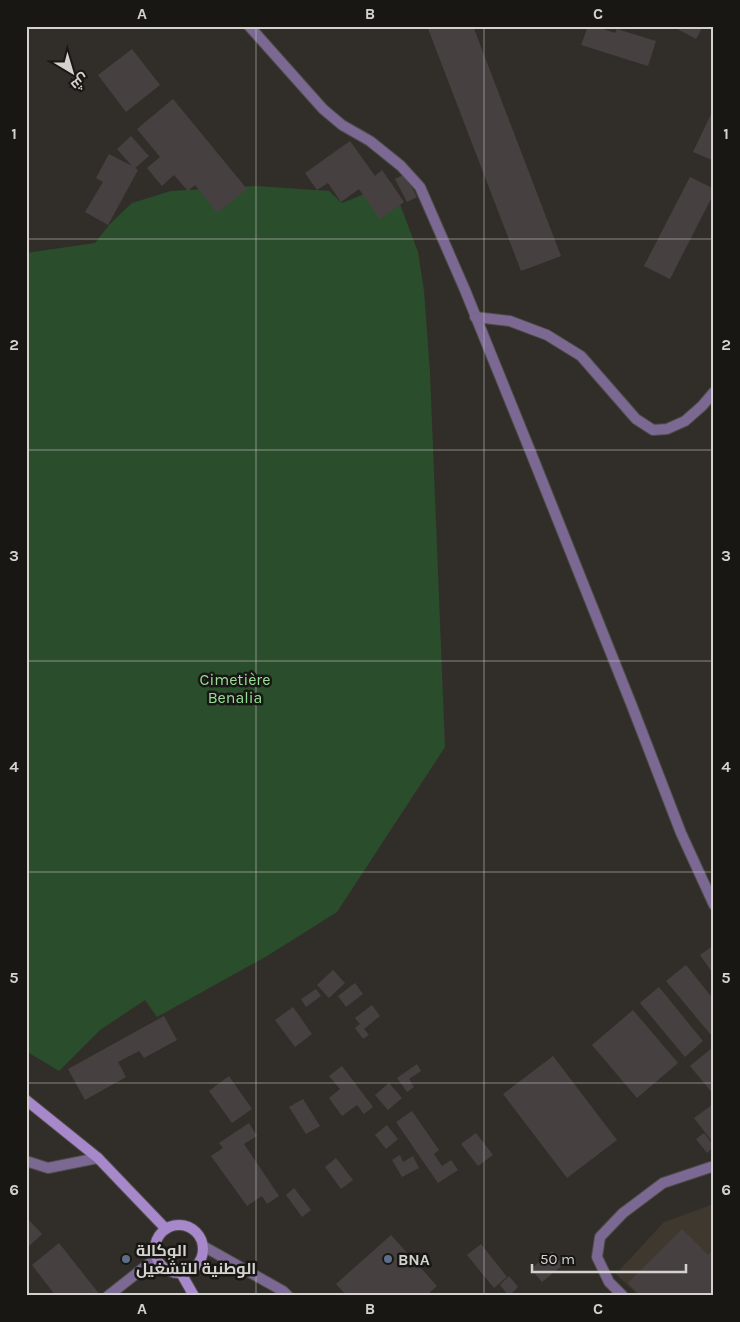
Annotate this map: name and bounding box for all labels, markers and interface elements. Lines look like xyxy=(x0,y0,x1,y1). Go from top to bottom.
text: A xyxy=(137,4,147,23)
text: B xyxy=(365,4,375,23)
text: C xyxy=(593,4,603,23)
north arrow xyxy=(48,48,98,98)
text: ش xyxy=(67,70,92,94)
text: 1 xyxy=(11,124,17,143)
text: 1 xyxy=(723,124,729,143)
text: 2 xyxy=(9,335,19,354)
text: 2 xyxy=(721,335,731,354)
text: 3 xyxy=(9,546,19,565)
text: 3 xyxy=(721,546,731,565)
park label: Cimetière Benalia xyxy=(200,670,270,707)
text: 4 xyxy=(9,757,19,776)
text: 4 xyxy=(721,757,731,776)
text: 5 xyxy=(9,968,19,987)
text: 5 xyxy=(721,968,731,987)
text: 6 xyxy=(9,1180,19,1199)
text: 6 xyxy=(721,1180,731,1199)
place label: الوكالة الوطنية للتشغيل xyxy=(136,1241,256,1278)
scale bar xyxy=(532,1242,686,1274)
place label: BNA xyxy=(398,1250,430,1269)
text: 50 m xyxy=(540,1250,575,1268)
marker: الوكالة الوطنية للتشغيل xyxy=(120,1253,132,1265)
marker: BNA xyxy=(382,1253,394,1265)
text: A xyxy=(137,1299,147,1318)
text: B xyxy=(365,1299,375,1318)
text: C xyxy=(593,1299,603,1318)

